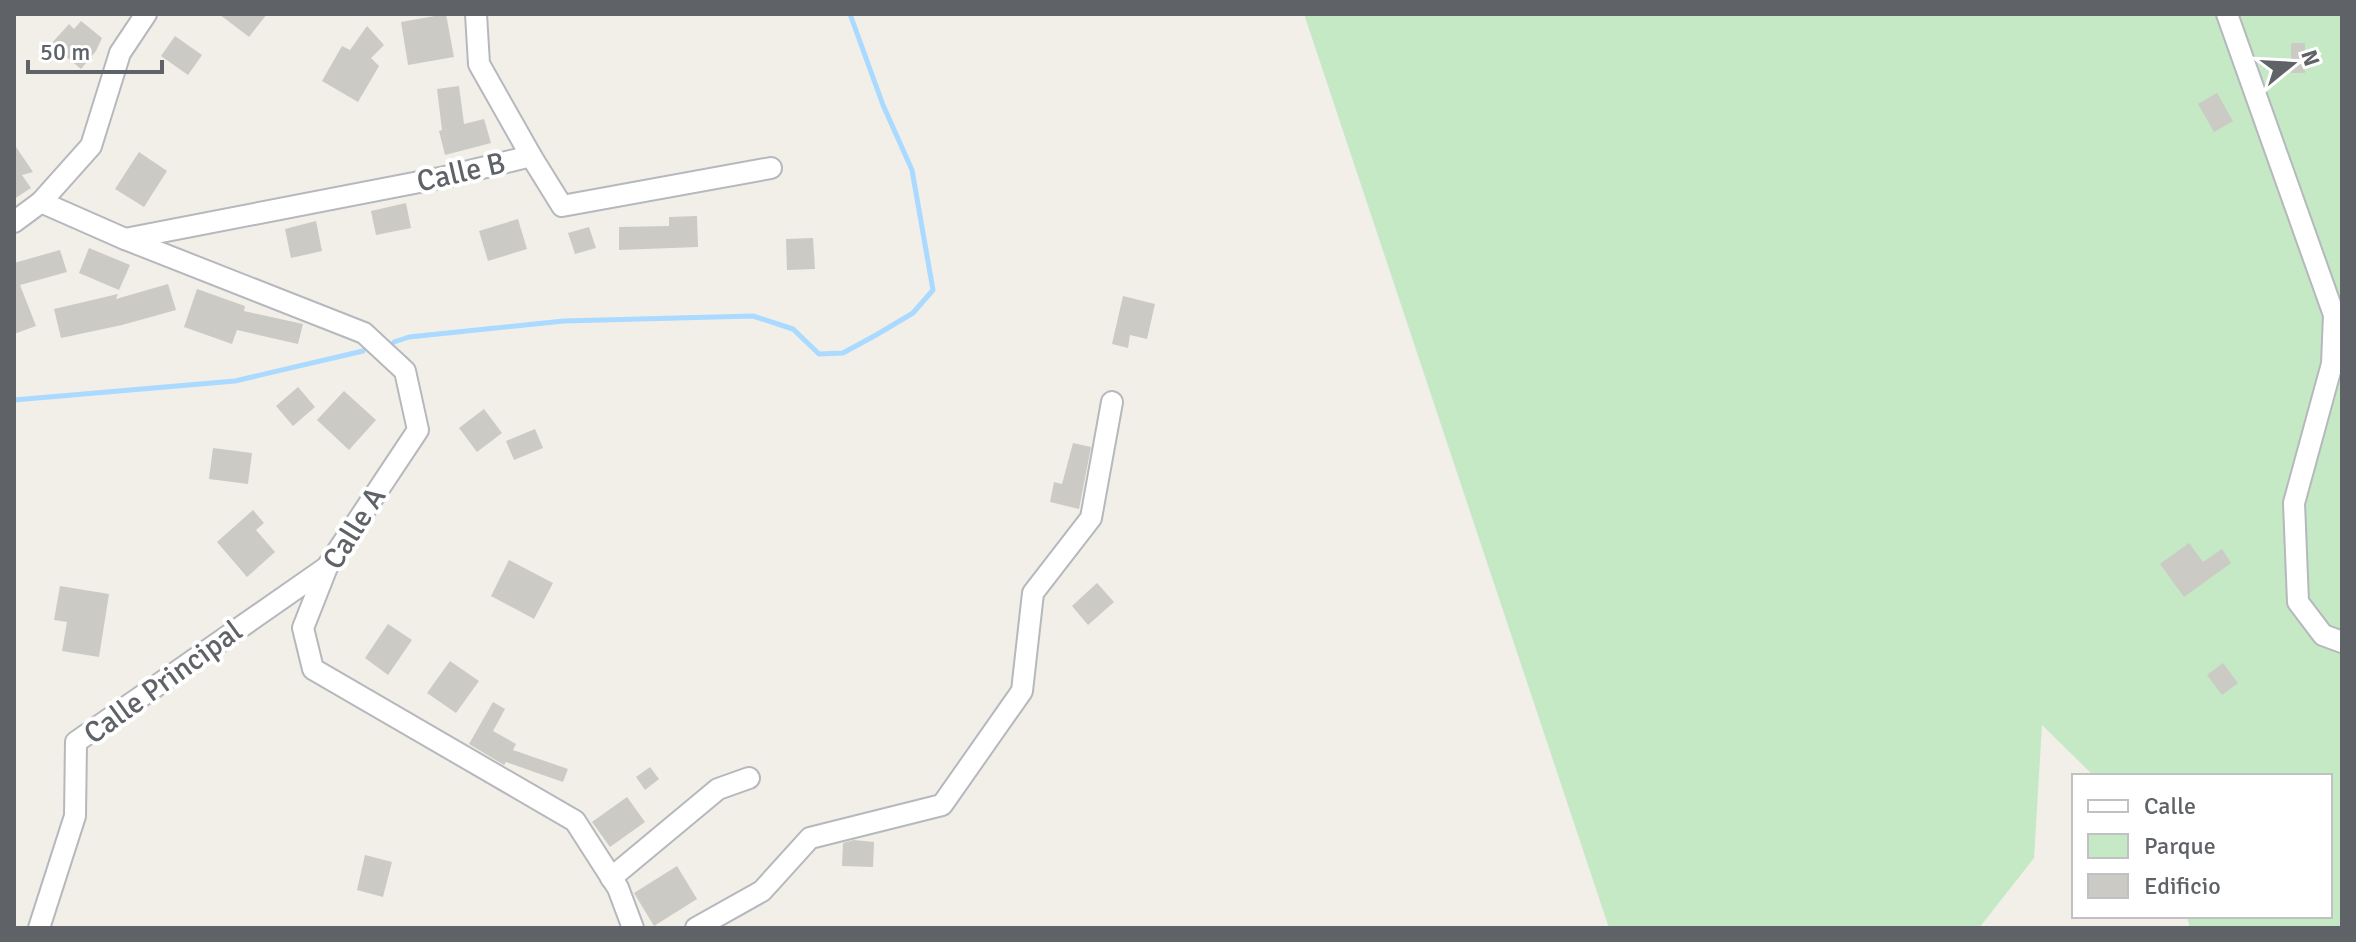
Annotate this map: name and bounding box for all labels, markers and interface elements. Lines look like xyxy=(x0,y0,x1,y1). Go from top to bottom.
scale bar xyxy=(28,24,162,74)
north arrow xyxy=(2252,24,2332,104)
text: 50 m xyxy=(40,37,90,67)
text: N xyxy=(2295,47,2326,69)
street label: Calle B xyxy=(413,144,509,201)
street label: Calle A xyxy=(315,480,394,576)
street label: Calle Principal xyxy=(77,613,250,752)
legend xyxy=(2072,774,2332,918)
text: Calle xyxy=(2144,791,2196,821)
text: Parque xyxy=(2144,831,2216,861)
text: Edificio xyxy=(2144,871,2221,901)

